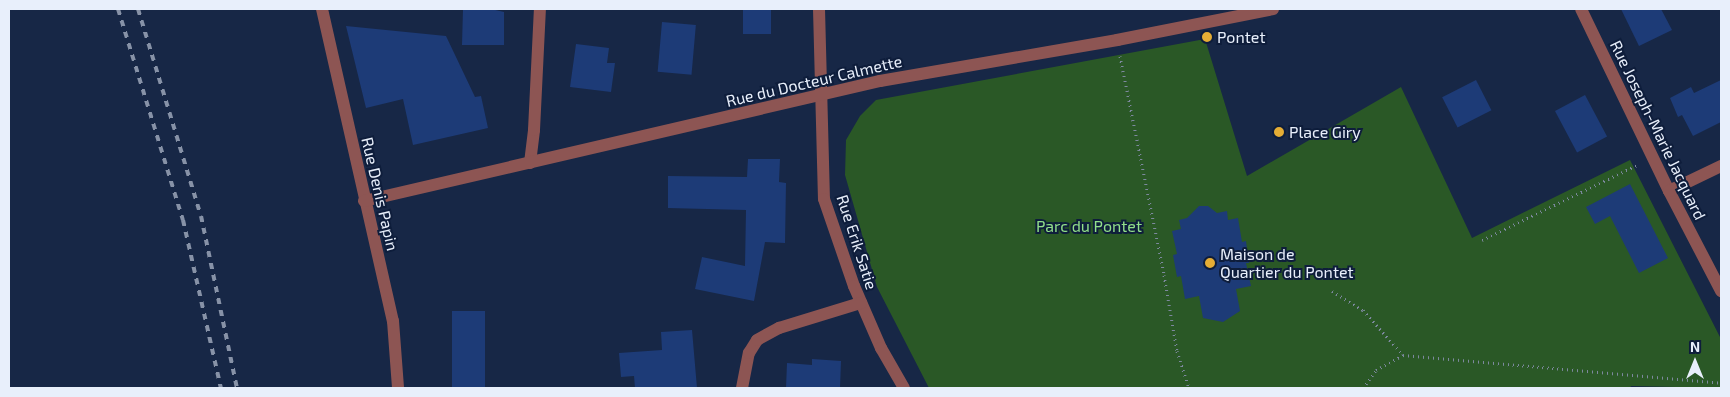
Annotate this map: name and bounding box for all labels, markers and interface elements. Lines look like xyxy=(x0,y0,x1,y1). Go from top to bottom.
place label: Pontet xyxy=(1217,27,1266,47)
marker: Pontet xyxy=(1201,31,1213,43)
street label: Rue Joseph-Marie Jacquard xyxy=(1606,37,1710,223)
street label: Rue du Docteur Calmette xyxy=(724,51,904,111)
place label: Place Giry xyxy=(1289,122,1361,142)
marker: Place Giry xyxy=(1273,126,1285,138)
street label: Rue Denis Papin xyxy=(358,135,402,253)
street label: Rue Erik Satie xyxy=(833,192,881,292)
park label: Parc du Pontet xyxy=(1036,216,1142,236)
place label: Maison de Quartier du Pontet xyxy=(1220,244,1354,282)
marker: Maison de Quartier du Pontet xyxy=(1204,257,1216,269)
north arrow xyxy=(1670,337,1720,387)
text: N xyxy=(1690,338,1700,355)

